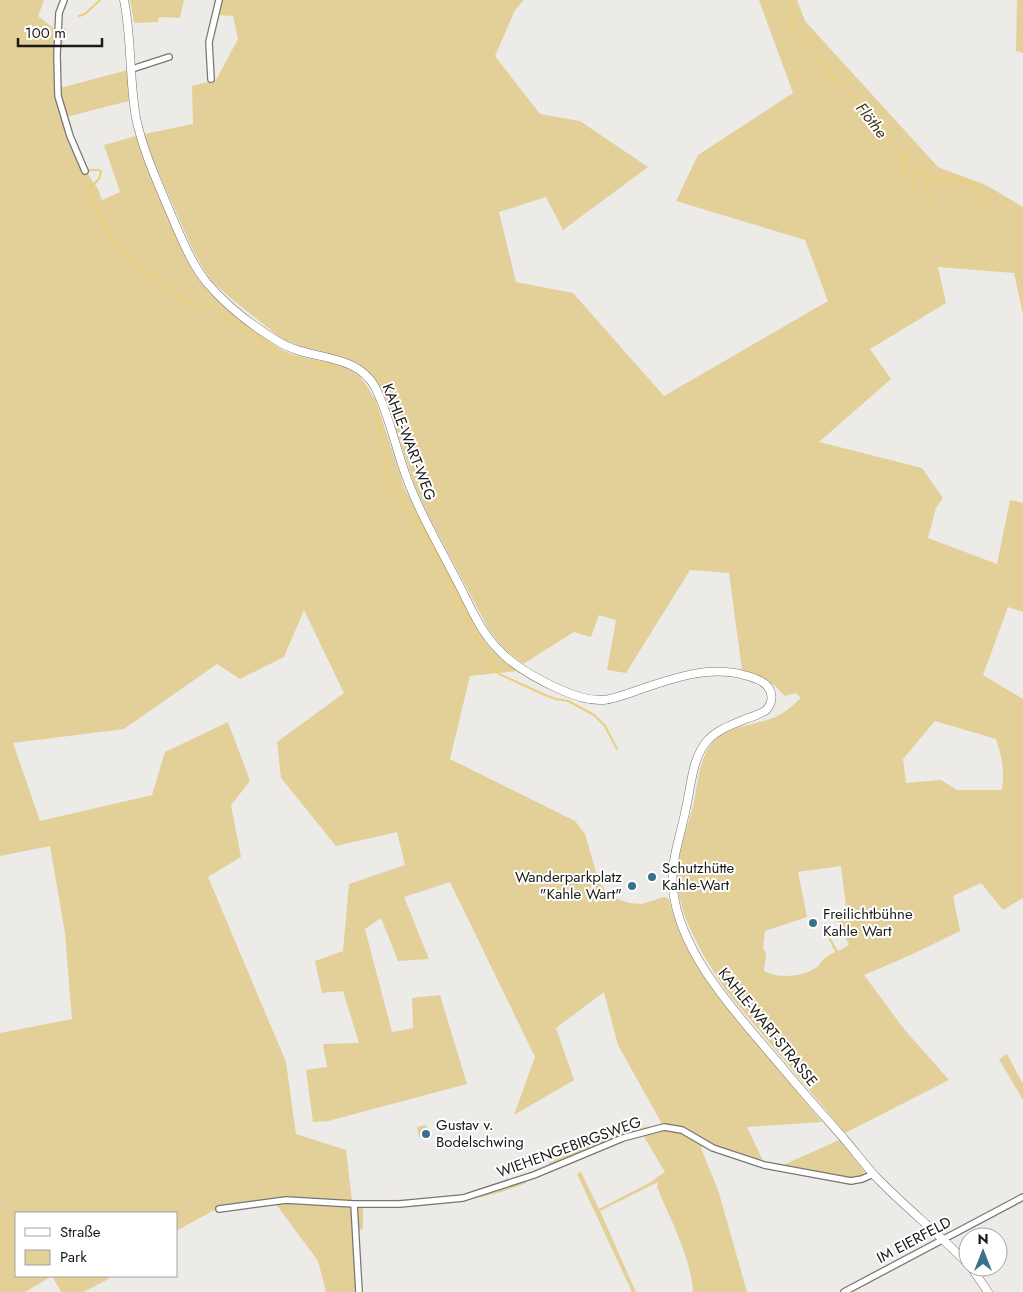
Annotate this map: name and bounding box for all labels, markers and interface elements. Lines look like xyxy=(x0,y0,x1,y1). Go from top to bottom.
scale bar xyxy=(18,15,101,47)
text: 100 m xyxy=(25,22,66,44)
water label: Flöthe xyxy=(850,98,893,143)
street label: KAHLE-WART-WEG xyxy=(377,380,441,504)
place label: Schutzhütte Kahle-Wart xyxy=(662,857,735,896)
place label: Wanderparkplatz "Kahle Wart" xyxy=(515,866,622,905)
marker: Schutzhütte Kahle-Wart xyxy=(646,871,658,883)
marker: Wanderparkplatz "Kahle Wart" xyxy=(626,880,638,892)
place label: Freilichtbühne Kahle Wart xyxy=(823,903,913,942)
marker: Freilichtbühne Kahle Wart xyxy=(807,917,819,929)
street label: KAHLE-WART-STRASSE xyxy=(713,963,823,1091)
street label: WIEHENGEBIRGSWEG xyxy=(494,1111,644,1183)
place label: Gustav v. Bodelschwing xyxy=(436,1114,524,1153)
marker: Gustav v. Bodelschwing xyxy=(420,1128,432,1140)
street label: IM EIERFELD xyxy=(873,1211,955,1269)
legend xyxy=(15,1212,178,1277)
text: Straße xyxy=(60,1221,101,1243)
north arrow xyxy=(958,1227,1008,1277)
text: N xyxy=(977,1229,989,1249)
text: Park xyxy=(60,1246,87,1268)

